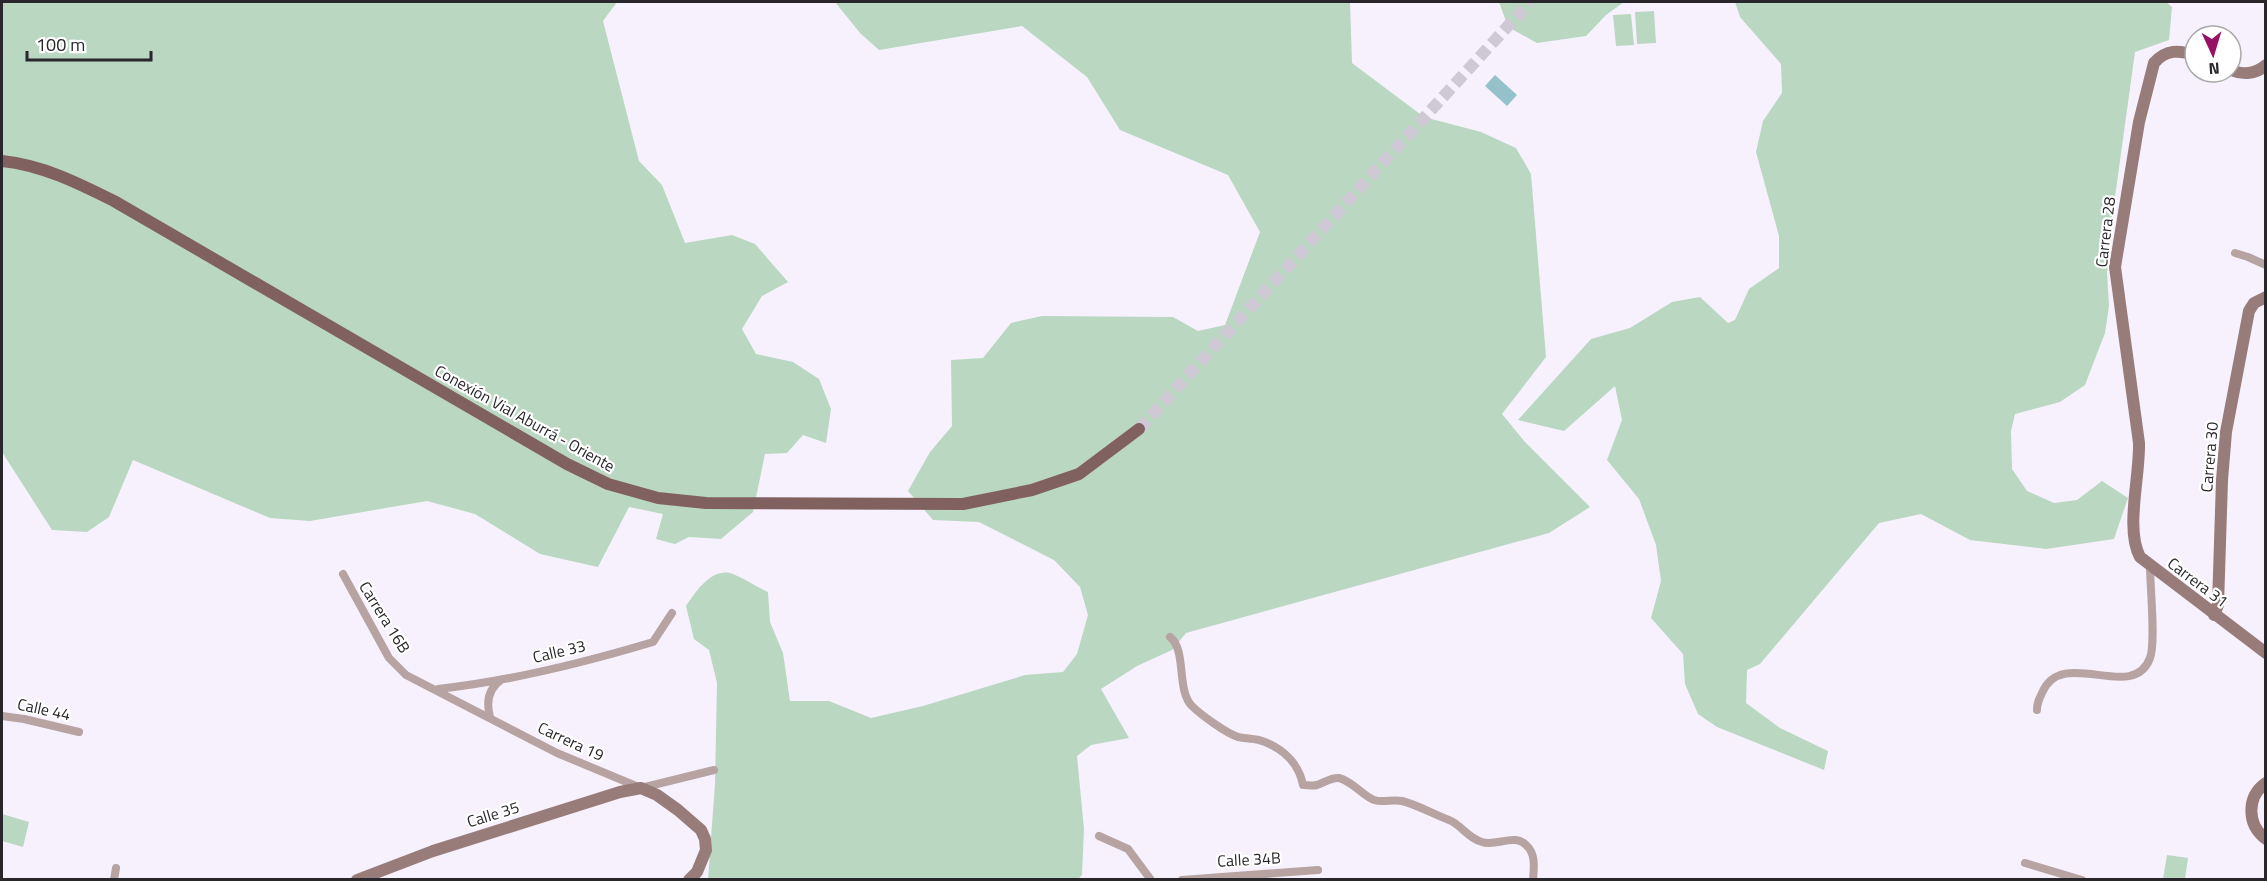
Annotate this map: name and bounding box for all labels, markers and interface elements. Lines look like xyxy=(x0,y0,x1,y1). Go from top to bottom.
scale bar xyxy=(27,24,152,62)
north arrow xyxy=(2183,24,2243,84)
text: 100 m xyxy=(36,31,85,58)
text: N xyxy=(2208,57,2220,81)
street label: Carrera 28 xyxy=(2089,195,2121,269)
street label: Conexión Vial Aburrá - Oriente xyxy=(431,358,619,478)
street label: Carrera 30 xyxy=(2194,421,2224,493)
street label: Carrera 31 xyxy=(2163,551,2233,613)
street label: Carrera 16B xyxy=(353,576,417,658)
street label: Calle 33 xyxy=(530,633,588,669)
street label: Calle 44 xyxy=(15,692,73,726)
street label: Carrera 19 xyxy=(534,715,608,767)
street label: Calle 35 xyxy=(464,795,522,833)
street label: Calle 34B xyxy=(1217,845,1281,873)

